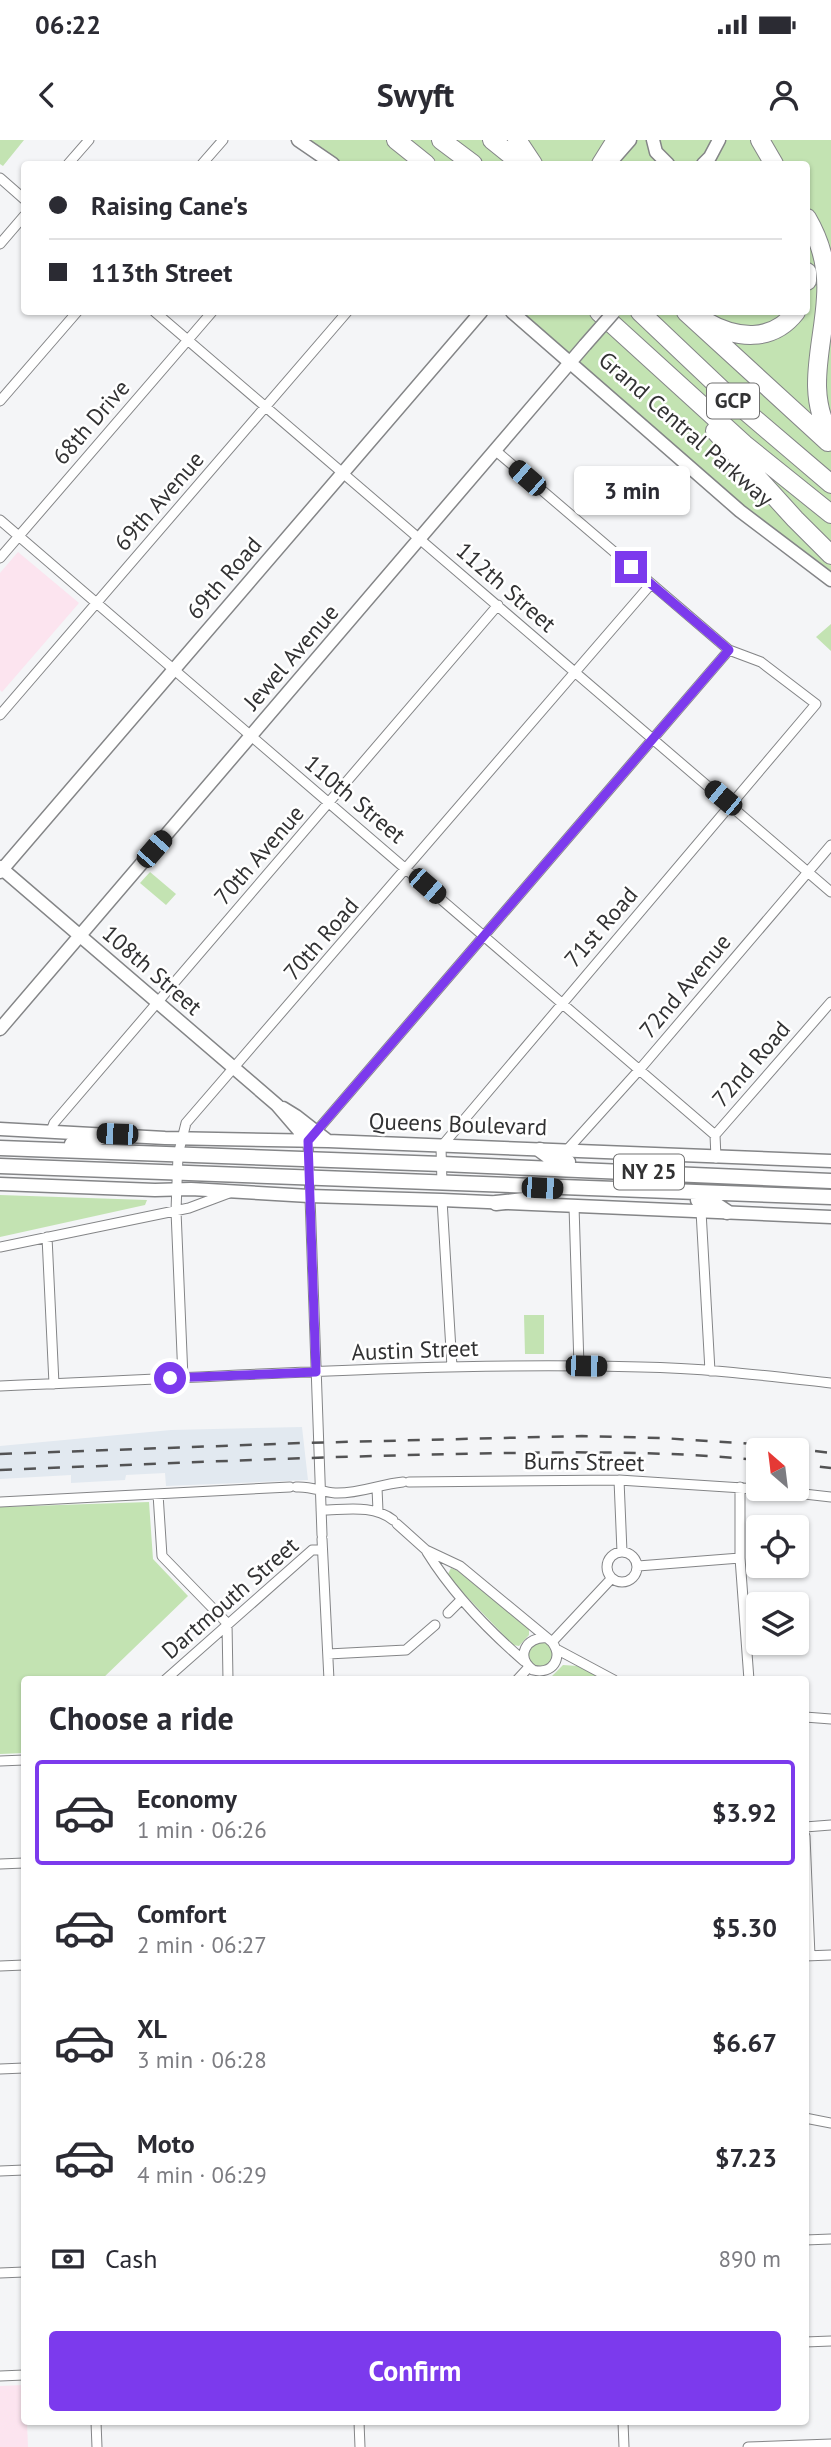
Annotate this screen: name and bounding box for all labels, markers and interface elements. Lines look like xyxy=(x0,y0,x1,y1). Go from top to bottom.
text: 06:22 xyxy=(35,8,101,41)
text: Swyft xyxy=(377,74,454,116)
icon: back xyxy=(28,76,66,114)
icon: person xyxy=(765,76,803,114)
text: Raising Cane's xyxy=(91,189,248,222)
text: 113th Street xyxy=(91,256,232,289)
street label: Grand Central Parkway xyxy=(593,345,780,513)
street label: 68th Drive xyxy=(46,373,135,470)
road number: GCP xyxy=(707,384,759,418)
street label: 69th Avenue xyxy=(107,445,210,556)
car xyxy=(505,456,550,500)
callout: 3 min xyxy=(573,466,689,514)
text: 3 min xyxy=(604,476,660,505)
street label: 69th Road xyxy=(180,530,267,625)
street label: 112th Street xyxy=(450,535,562,638)
route end xyxy=(615,551,647,583)
street label: Jewel Avenue xyxy=(236,598,344,716)
street label: 110th Street xyxy=(299,748,412,849)
car xyxy=(701,776,746,820)
street label: 70th Avenue xyxy=(207,799,310,910)
car xyxy=(133,826,176,872)
car xyxy=(405,864,450,908)
street label: 71st Road xyxy=(558,880,644,973)
street label: 70th Road xyxy=(277,891,364,986)
street label: 108th Street xyxy=(96,918,208,1021)
street label: 72nd Avenue xyxy=(633,928,737,1044)
street label: 72nd Road xyxy=(705,1015,796,1113)
street label: Queens Boulevard xyxy=(368,1106,548,1141)
car xyxy=(96,1123,139,1145)
road number: NY 25 xyxy=(614,1154,684,1190)
car xyxy=(521,1176,564,1200)
street label: Austin Street xyxy=(351,1333,479,1366)
car xyxy=(565,1355,608,1377)
route start xyxy=(154,1362,186,1394)
north arrow xyxy=(746,1438,808,1502)
map controls xyxy=(746,1438,809,1655)
street label: Burns Street xyxy=(523,1446,645,1477)
button: locate xyxy=(746,1515,809,1578)
street label: Dartmouth Street xyxy=(155,1530,304,1665)
button: layers xyxy=(746,1592,809,1655)
text: Choose a ride xyxy=(49,1697,234,1739)
icon: car xyxy=(53,1781,116,1844)
text: Economy xyxy=(137,1782,237,1815)
text: $3.92 xyxy=(712,1796,777,1829)
text: 1 min · 06:26 xyxy=(137,1815,267,1844)
icon: car xyxy=(53,1896,116,1959)
text: Comfort xyxy=(137,1897,227,1930)
text: $5.30 xyxy=(712,1911,777,1944)
text: 2 min · 06:27 xyxy=(137,1930,267,1959)
icon: car xyxy=(53,2011,116,2074)
text: XL xyxy=(137,2012,167,2045)
text: $6.67 xyxy=(712,2026,777,2059)
text: 3 min · 06:28 xyxy=(137,2045,267,2074)
icon: car xyxy=(53,2126,116,2189)
text: Moto xyxy=(137,2127,195,2160)
text: $7.23 xyxy=(715,2141,777,2174)
text: 4 min · 06:29 xyxy=(137,2160,267,2189)
icon: cash xyxy=(49,2240,87,2278)
text: Cash xyxy=(105,2242,157,2275)
text: 890 m xyxy=(719,2244,781,2273)
button: Confirm xyxy=(49,2331,781,2411)

